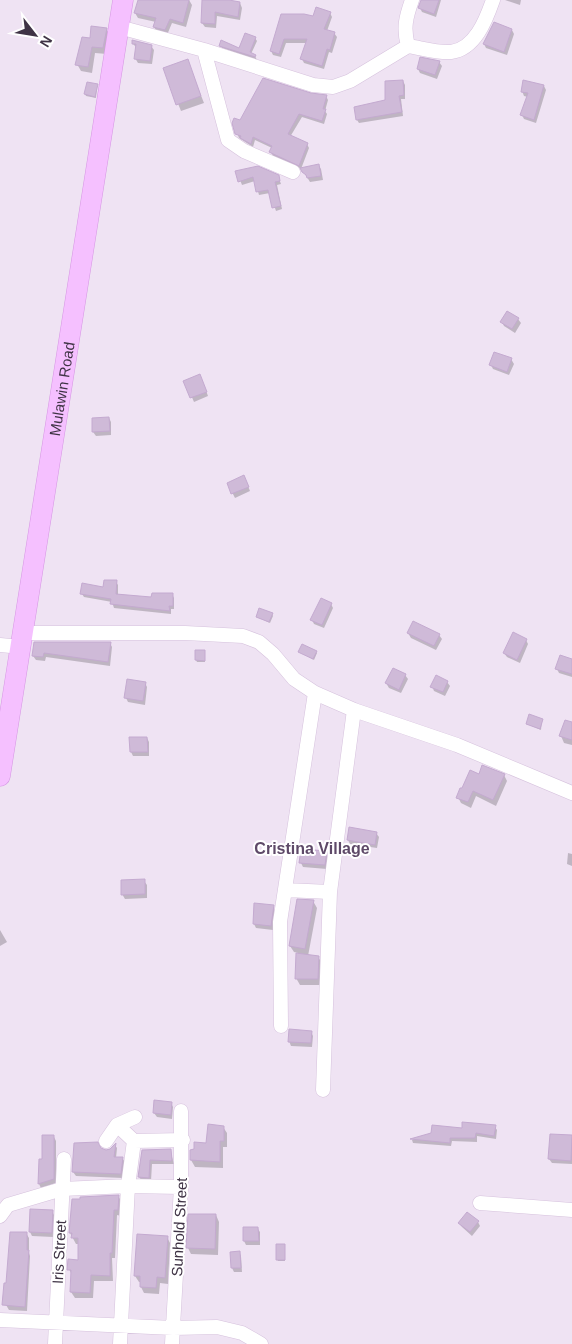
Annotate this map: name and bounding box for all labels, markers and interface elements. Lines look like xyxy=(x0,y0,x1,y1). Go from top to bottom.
north arrow xyxy=(10,10,60,60)
text: N xyxy=(37,33,56,50)
street label: Mulawin Road xyxy=(46,341,77,437)
district label: Cristina Village xyxy=(254,840,370,857)
street label: Sunhold Street xyxy=(168,1176,190,1277)
street label: Iris Street xyxy=(49,1219,69,1284)

